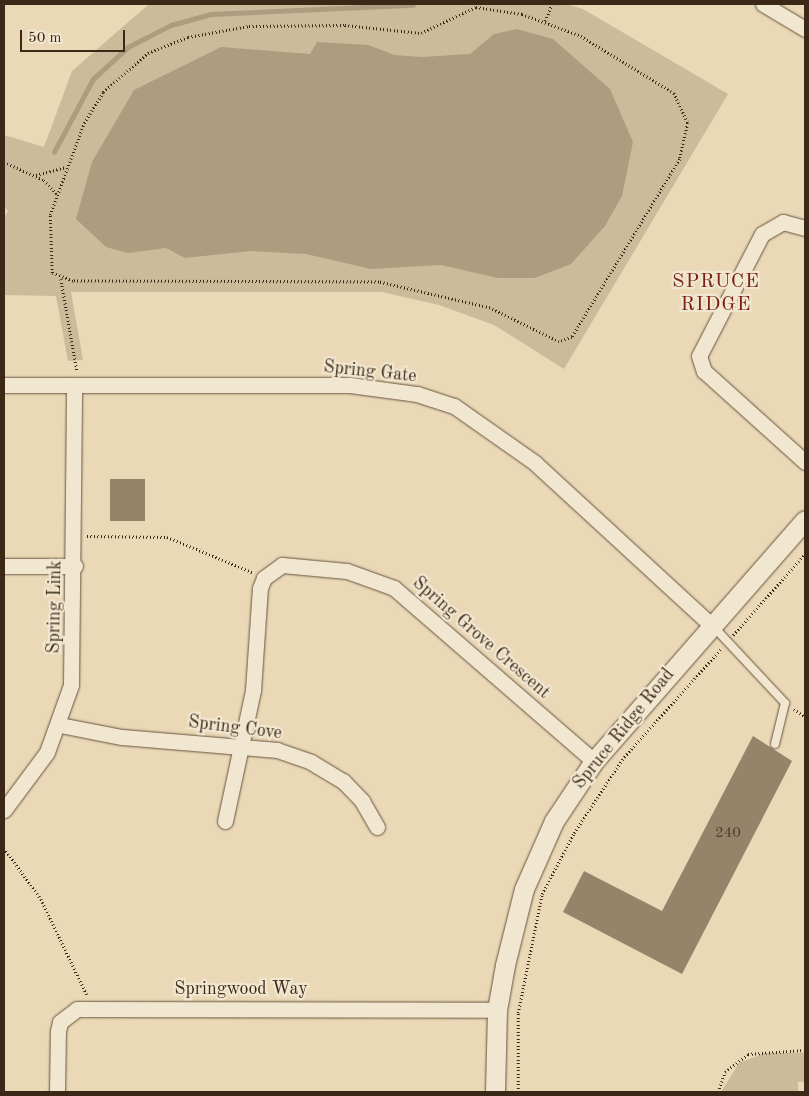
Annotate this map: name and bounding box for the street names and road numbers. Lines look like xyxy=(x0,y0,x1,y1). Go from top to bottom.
street label: Spring Gate xyxy=(322,356,418,388)
street label: Spring Link xyxy=(43,560,67,654)
street label: Spring Grove Crescent xyxy=(408,572,554,704)
street label: Spruce Ridge Road xyxy=(569,664,679,794)
street label: Spring Cove xyxy=(187,712,283,744)
street label: Springwood Way xyxy=(174,978,308,1000)

